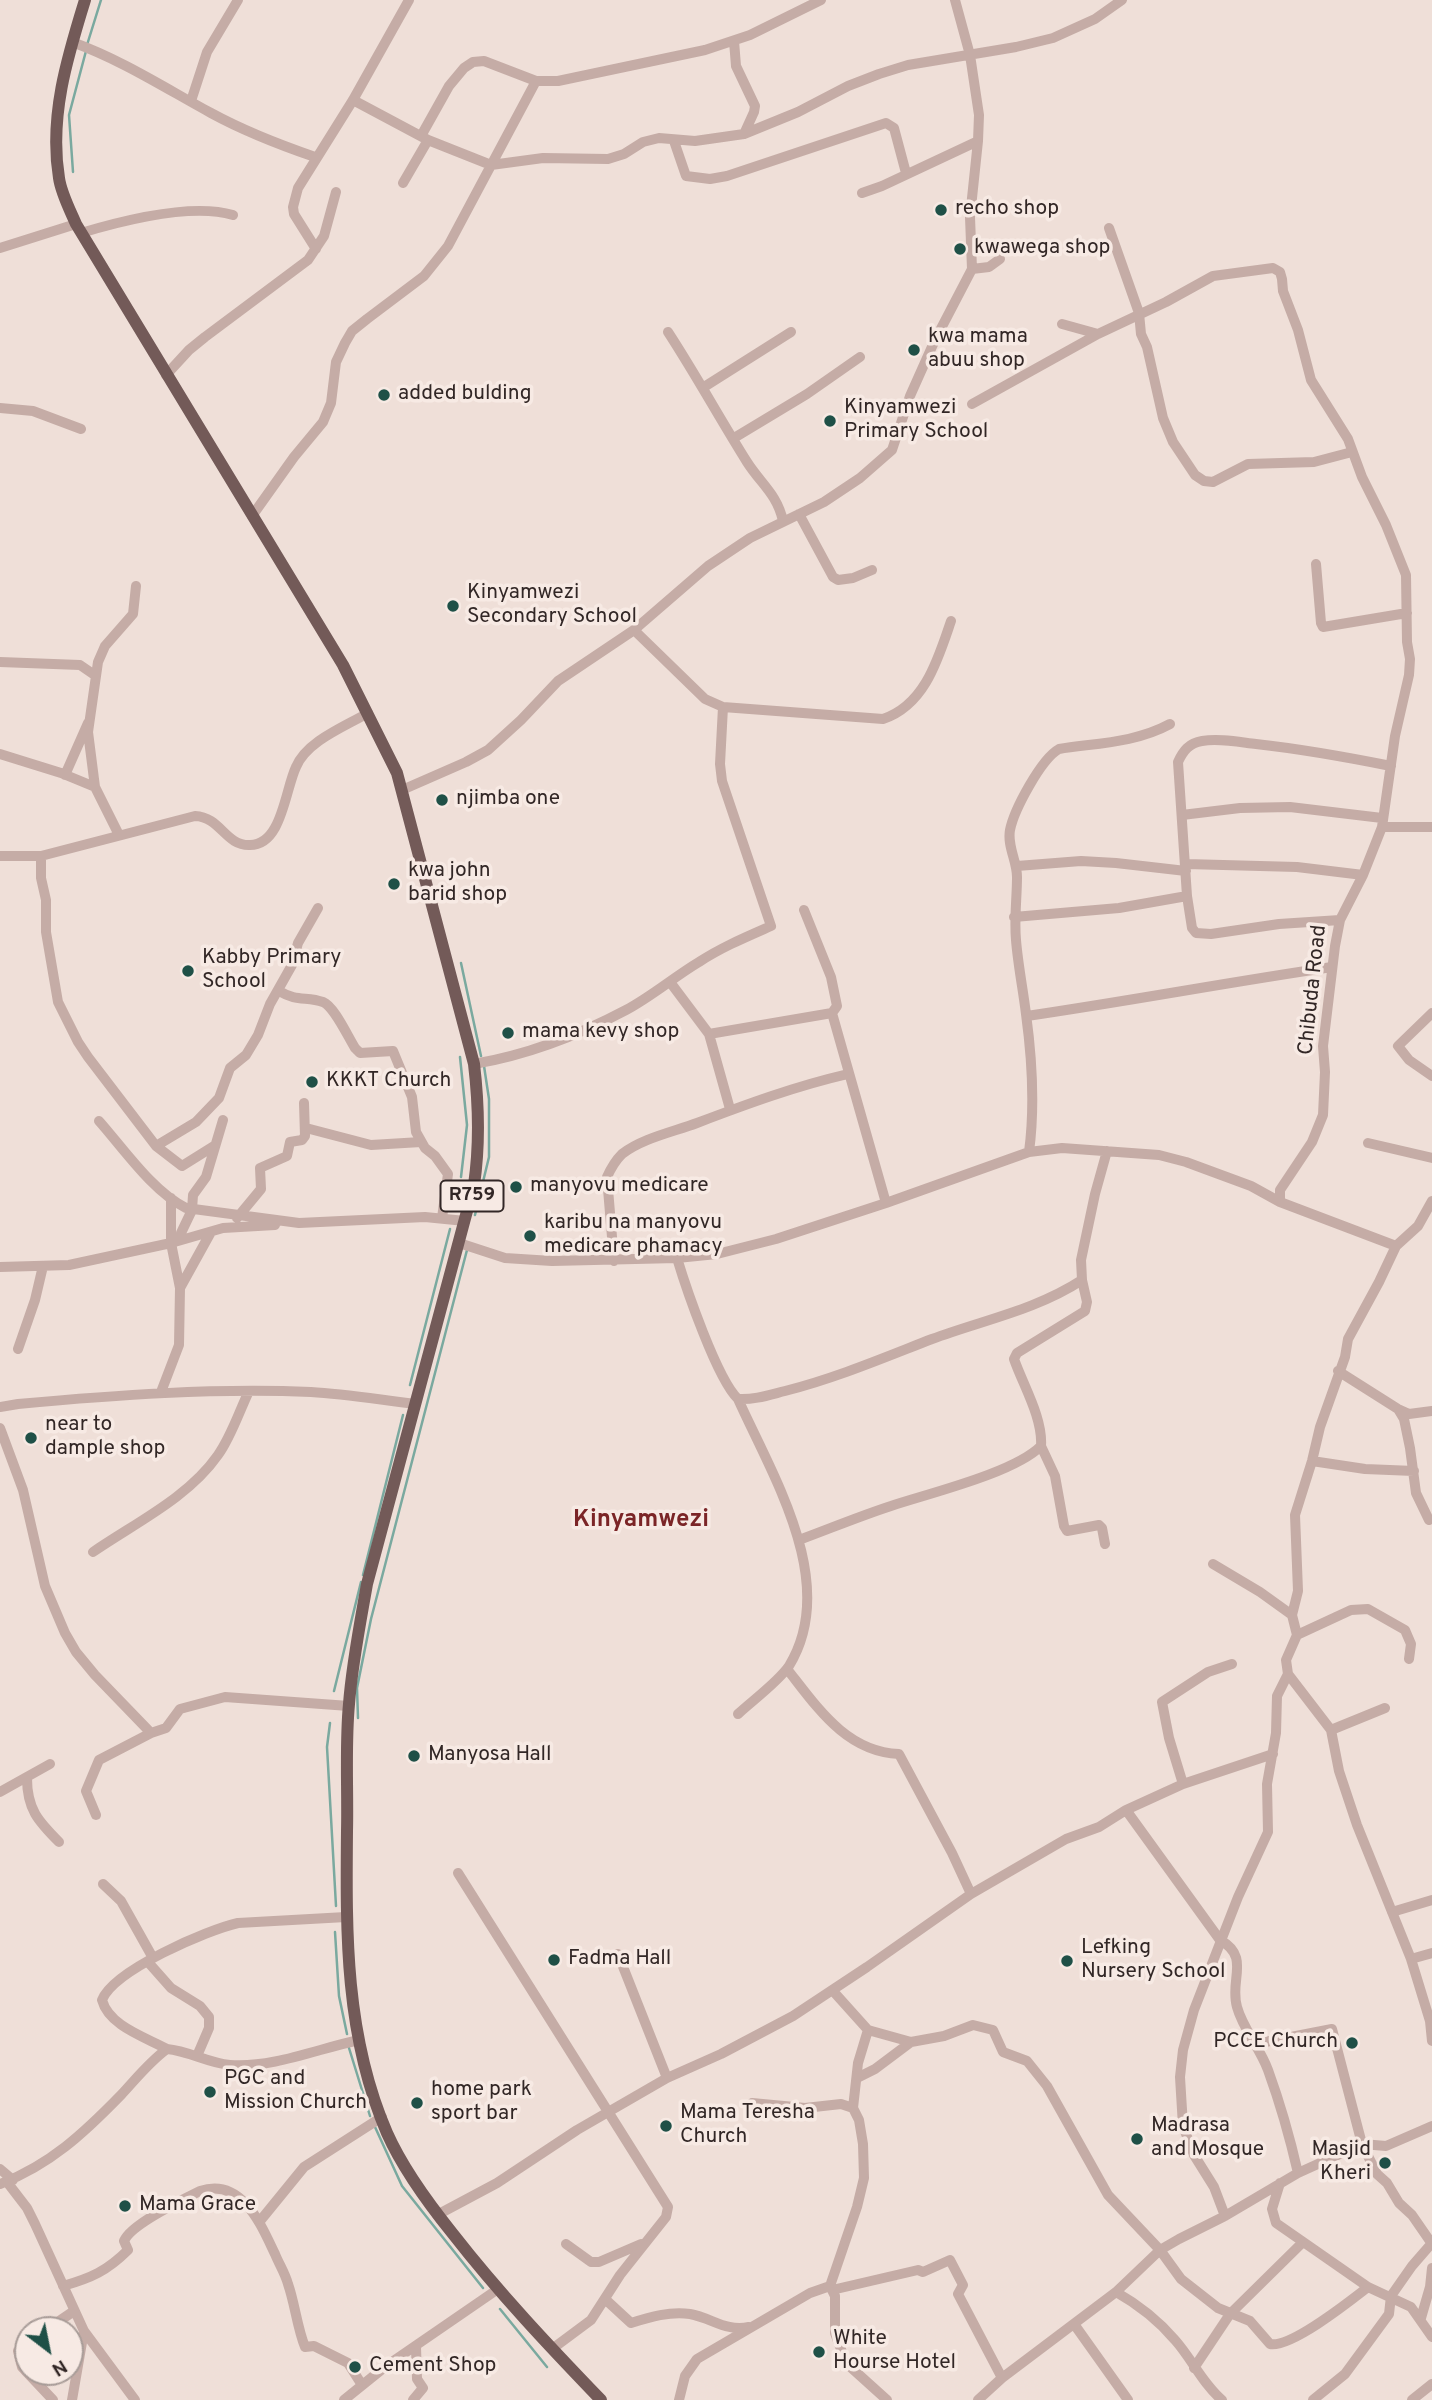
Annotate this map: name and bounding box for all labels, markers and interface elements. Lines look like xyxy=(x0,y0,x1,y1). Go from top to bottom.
place label: recho shop xyxy=(955,197,1059,223)
marker: recho shop xyxy=(933,202,949,218)
place label: kwawega shop xyxy=(974,236,1110,262)
marker: kwawega shop xyxy=(952,241,968,257)
place label: kwa mama abuu shop xyxy=(928,325,1028,375)
marker: kwa mama abuu shop xyxy=(906,342,922,358)
place label: added bulding xyxy=(398,382,532,408)
marker: added bulding xyxy=(376,387,392,403)
place label: Kinyamwezi Primary School xyxy=(844,396,988,446)
marker: Kinyamwezi Primary School xyxy=(822,413,838,429)
place label: Kinyamwezi Secondary School xyxy=(467,581,637,631)
marker: Kinyamwezi Secondary School xyxy=(445,598,461,614)
place label: njimba one xyxy=(456,787,560,813)
marker: njimba one xyxy=(434,792,450,808)
place label: kwa john barid shop xyxy=(408,859,507,909)
marker: kwa john barid shop xyxy=(386,876,402,892)
street label: Chibuda Road xyxy=(1295,924,1333,1056)
place label: Kabby Primary School xyxy=(202,946,341,996)
marker: Kabby Primary School xyxy=(180,963,196,979)
place label: mama kevy shop xyxy=(522,1020,679,1046)
marker: mama kevy shop xyxy=(500,1025,516,1041)
place label: KKKT Church xyxy=(326,1069,451,1095)
marker: KKKT Church xyxy=(304,1074,320,1090)
place label: manyovu medicare xyxy=(530,1174,709,1200)
marker: manyovu medicare xyxy=(508,1179,524,1195)
road number: R759 xyxy=(440,1180,504,1212)
place label: karibu na manyovu medicare phamacy xyxy=(544,1211,723,1261)
marker: karibu na manyovu medicare phamacy xyxy=(522,1228,538,1244)
place label: near to dample shop xyxy=(45,1413,165,1463)
marker: near to dample shop xyxy=(23,1430,39,1446)
district label: Kinyamwezi xyxy=(573,1507,709,1535)
place label: Manyosa Hall xyxy=(428,1743,552,1769)
marker: Manyosa Hall xyxy=(406,1748,422,1764)
place label: Lefking Nursery School xyxy=(1081,1936,1225,1986)
place label: Fadma Hall xyxy=(568,1947,671,1973)
marker: Fadma Hall xyxy=(546,1952,562,1968)
marker: Lefking Nursery School xyxy=(1059,1953,1075,1969)
place label: PCCE Church xyxy=(1213,2030,1338,2056)
marker: PCCE Church xyxy=(1344,2035,1360,2051)
place label: PGC and Mission Church xyxy=(224,2067,367,2117)
place label: home park sport bar xyxy=(431,2078,532,2128)
marker: PGC and Mission Church xyxy=(202,2084,218,2100)
marker: home park sport bar xyxy=(409,2095,425,2111)
place label: Mama Teresha Church xyxy=(680,2101,815,2151)
place label: Madrasa and Mosque xyxy=(1151,2114,1264,2164)
marker: Mama Teresha Church xyxy=(658,2118,674,2134)
marker: Madrasa and Mosque xyxy=(1129,2131,1145,2147)
place label: Masjid Kheri xyxy=(1311,2138,1371,2188)
marker: Masjid Kheri xyxy=(1377,2155,1393,2171)
place label: Mama Grace xyxy=(139,2193,256,2219)
marker: Mama Grace xyxy=(117,2198,133,2214)
north arrow xyxy=(14,2316,84,2386)
place label: White Hourse Hotel xyxy=(833,2327,956,2377)
marker: White Hourse Hotel xyxy=(811,2344,827,2360)
text: N xyxy=(47,2353,71,2381)
place label: Cement Shop xyxy=(369,2354,496,2380)
marker: Cement Shop xyxy=(347,2359,363,2375)

